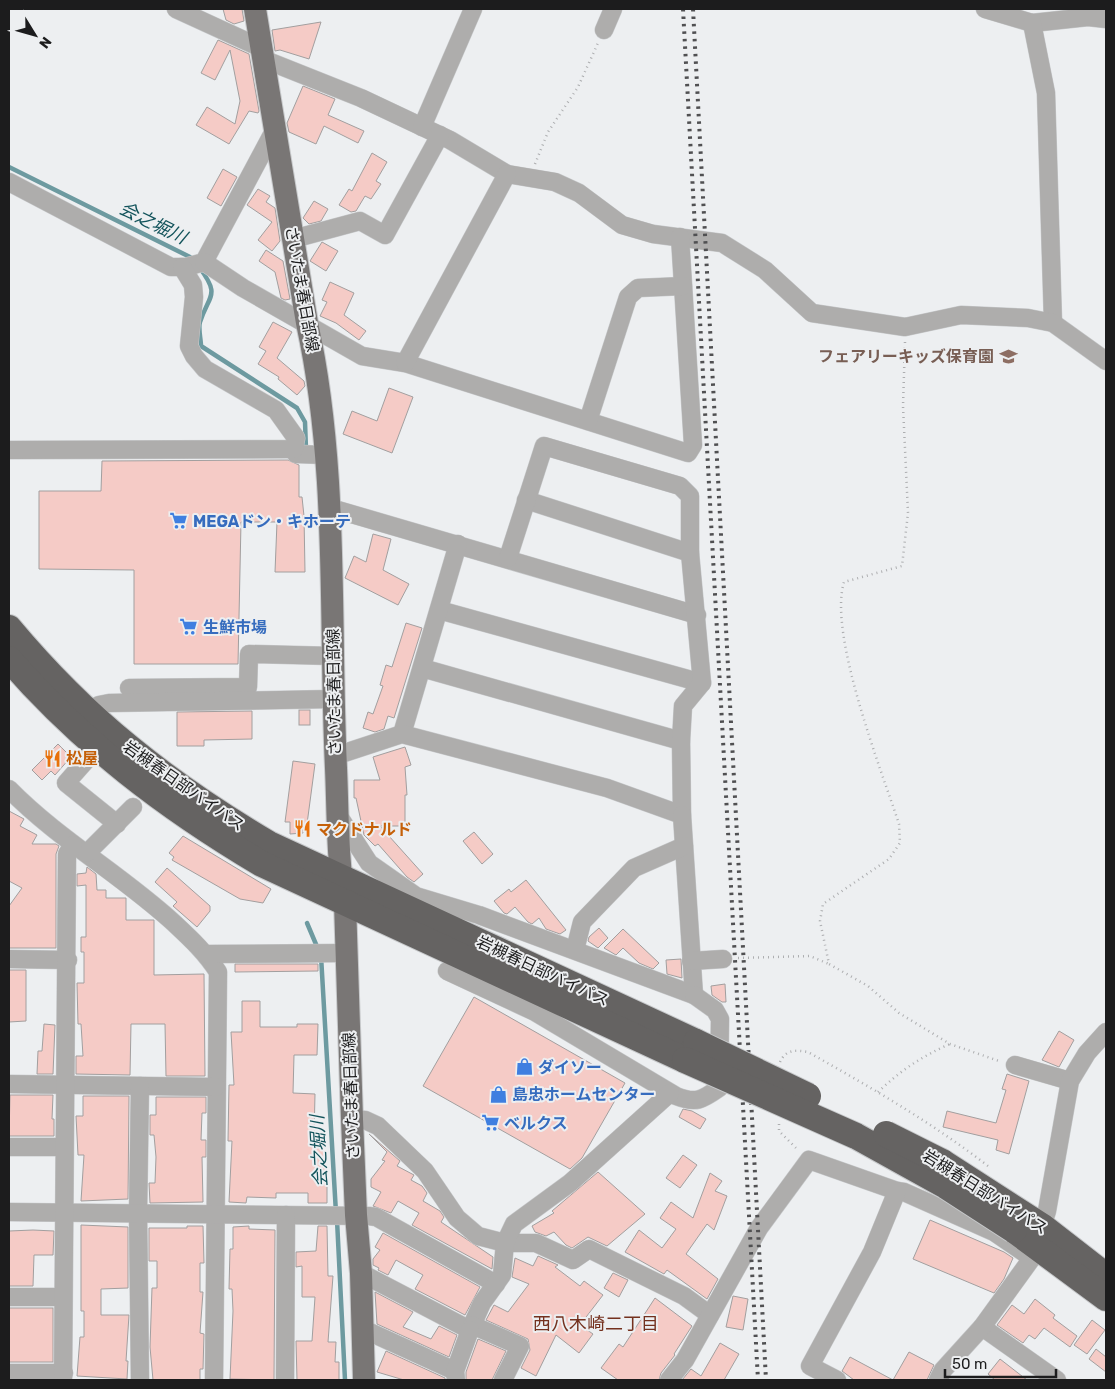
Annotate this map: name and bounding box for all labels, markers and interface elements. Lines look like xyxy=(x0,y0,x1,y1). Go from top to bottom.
north arrow xyxy=(10,10,60,60)
text: N xyxy=(35,33,55,52)
water label: 会之堀川 xyxy=(116,197,192,250)
street label: さいたま春日部線 xyxy=(282,225,322,353)
school or university icon: フェアリーキッズ保育園 xyxy=(998,346,1018,366)
place label: フェアリーキッズ保育園 xyxy=(818,347,994,366)
supermarket icon: MEGAドン・キホーテ xyxy=(169,511,189,531)
place label: MEGAドン・キホーテ xyxy=(193,512,351,531)
supermarket icon: 生鮮市場 xyxy=(179,617,199,637)
place label: 生鮮市場 xyxy=(203,618,267,637)
street label: さいたま春日部線 xyxy=(323,628,345,756)
street label: 岩槻春日部バイパス xyxy=(120,737,248,835)
restaurant icon: 松屋 xyxy=(42,748,62,768)
place label: 松屋 xyxy=(66,749,98,768)
restaurant icon: マクドナルド xyxy=(292,819,312,839)
place label: マクドナルド xyxy=(316,820,412,839)
street label: 岩槻春日部バイパス xyxy=(474,932,612,1010)
street label: さいたま春日部線 xyxy=(339,1032,363,1160)
shop icon: ダイソー xyxy=(514,1057,534,1077)
place label: ダイソー xyxy=(538,1058,602,1077)
shop icon: 島忠ホームセンター xyxy=(488,1084,508,1104)
place label: 島忠ホームセンター xyxy=(512,1085,656,1104)
water label: 会之堀川 xyxy=(306,1112,332,1188)
supermarket icon: ベルクス xyxy=(480,1113,500,1133)
place label: ベルクス xyxy=(504,1114,568,1133)
street label: 岩槻春日部バイパス xyxy=(919,1146,1051,1238)
district label: 西八木崎二丁目 xyxy=(533,1313,659,1335)
scale bar xyxy=(945,1346,1056,1378)
text: 50 m xyxy=(952,1355,987,1373)

